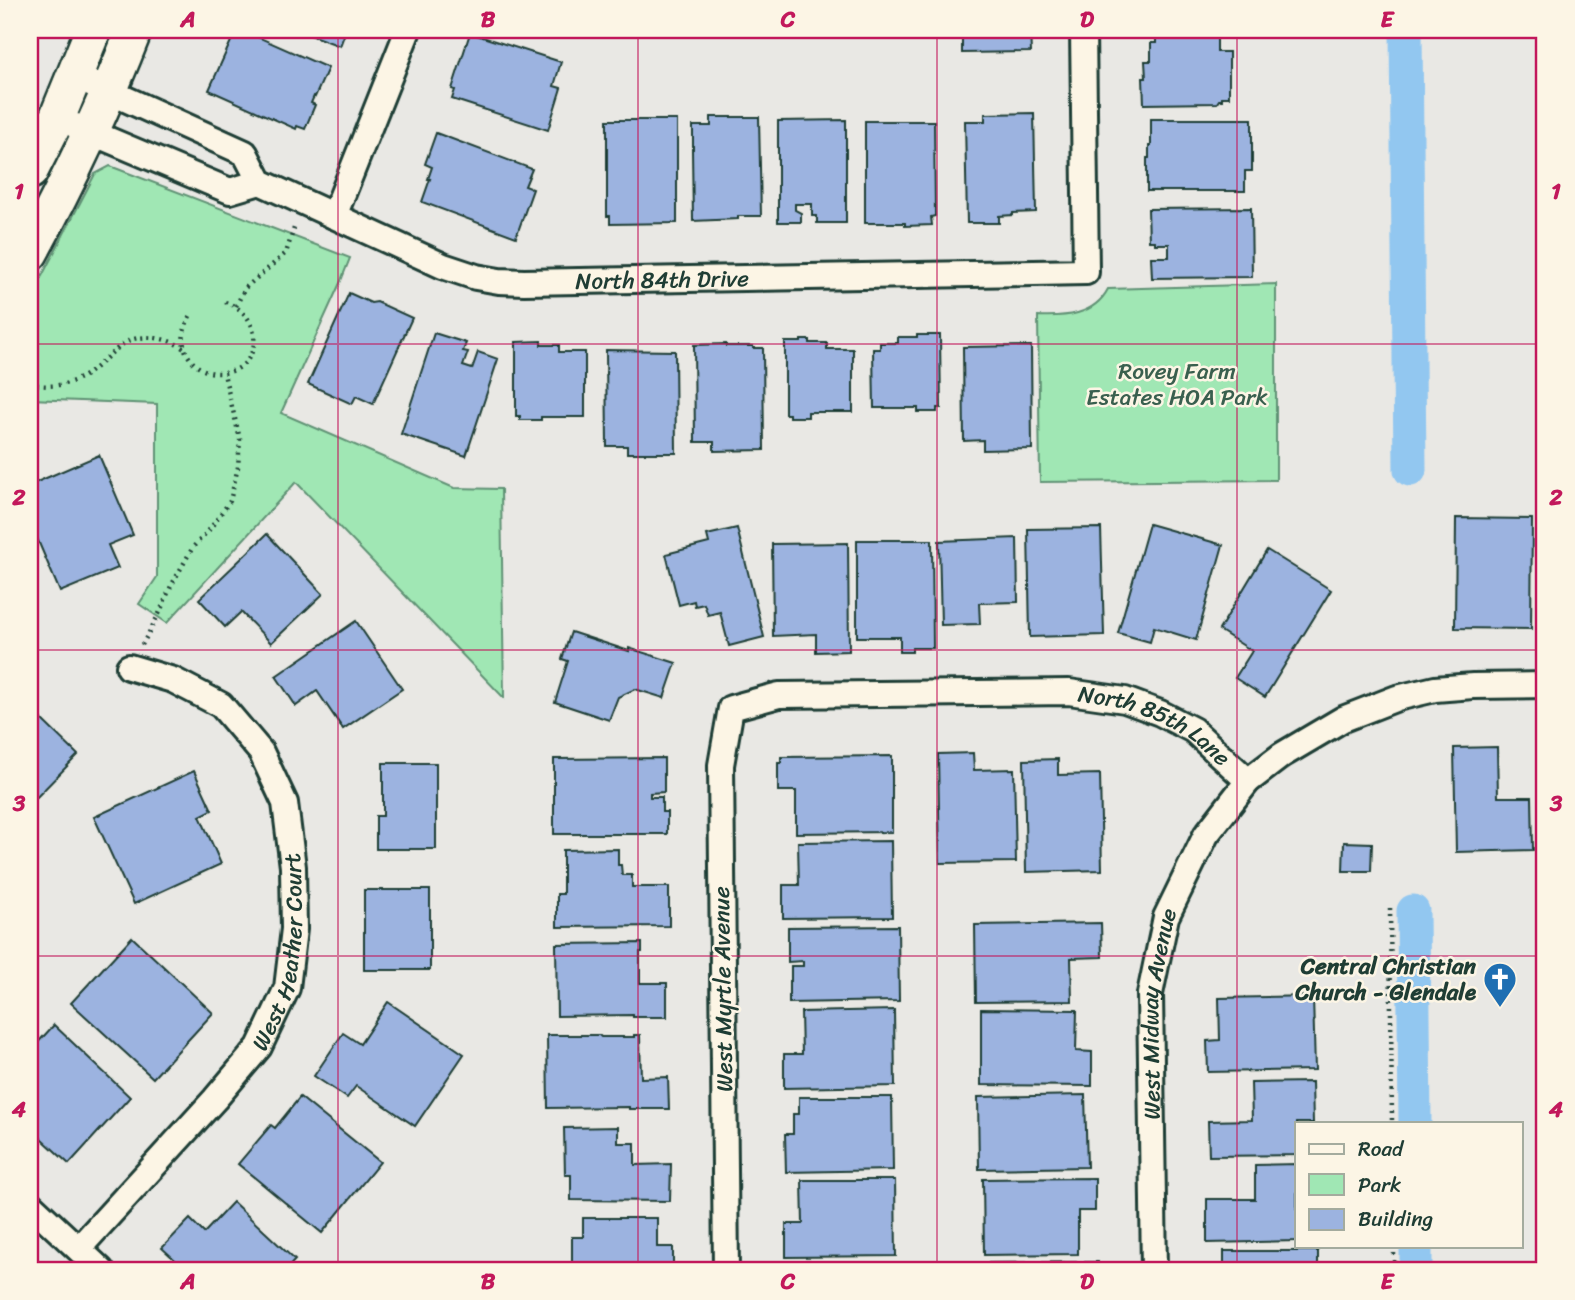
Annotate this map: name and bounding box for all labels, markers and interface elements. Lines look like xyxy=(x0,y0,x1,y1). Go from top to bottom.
text: A xyxy=(179,0,196,40)
text: B xyxy=(481,0,496,40)
text: C xyxy=(780,0,796,40)
text: D xyxy=(1080,0,1095,40)
text: E xyxy=(1381,0,1396,40)
text: 1 xyxy=(14,171,24,212)
text: 1 xyxy=(1551,171,1561,212)
street label: North 84th Drive xyxy=(575,257,750,302)
park label: Rovey Farm Estates HOA Park xyxy=(1086,351,1268,418)
text: 2 xyxy=(11,477,26,518)
text: 2 xyxy=(1548,477,1563,518)
street label: North 85th Lane xyxy=(1075,673,1241,777)
text: 3 xyxy=(12,783,26,824)
text: 3 xyxy=(1549,783,1563,824)
street label: West Heather Court xyxy=(240,851,315,1058)
street label: West Myrtle Avenue xyxy=(701,886,745,1092)
street label: West Midway Avenue xyxy=(1129,900,1188,1120)
place label: Central Christian Church - Glendale xyxy=(1294,946,1477,1013)
church icon: Central Christian Church - Glendale xyxy=(1481,960,1519,1009)
text: 4 xyxy=(11,1089,27,1130)
text: 4 xyxy=(1548,1089,1564,1130)
legend xyxy=(1295,1122,1522,1248)
text: Road xyxy=(1358,1130,1405,1168)
text: Park xyxy=(1358,1166,1401,1204)
text: Building xyxy=(1358,1200,1434,1238)
text: A xyxy=(179,1261,196,1300)
text: B xyxy=(481,1261,496,1300)
text: C xyxy=(780,1261,796,1300)
text: D xyxy=(1080,1261,1095,1300)
text: E xyxy=(1381,1261,1396,1300)

